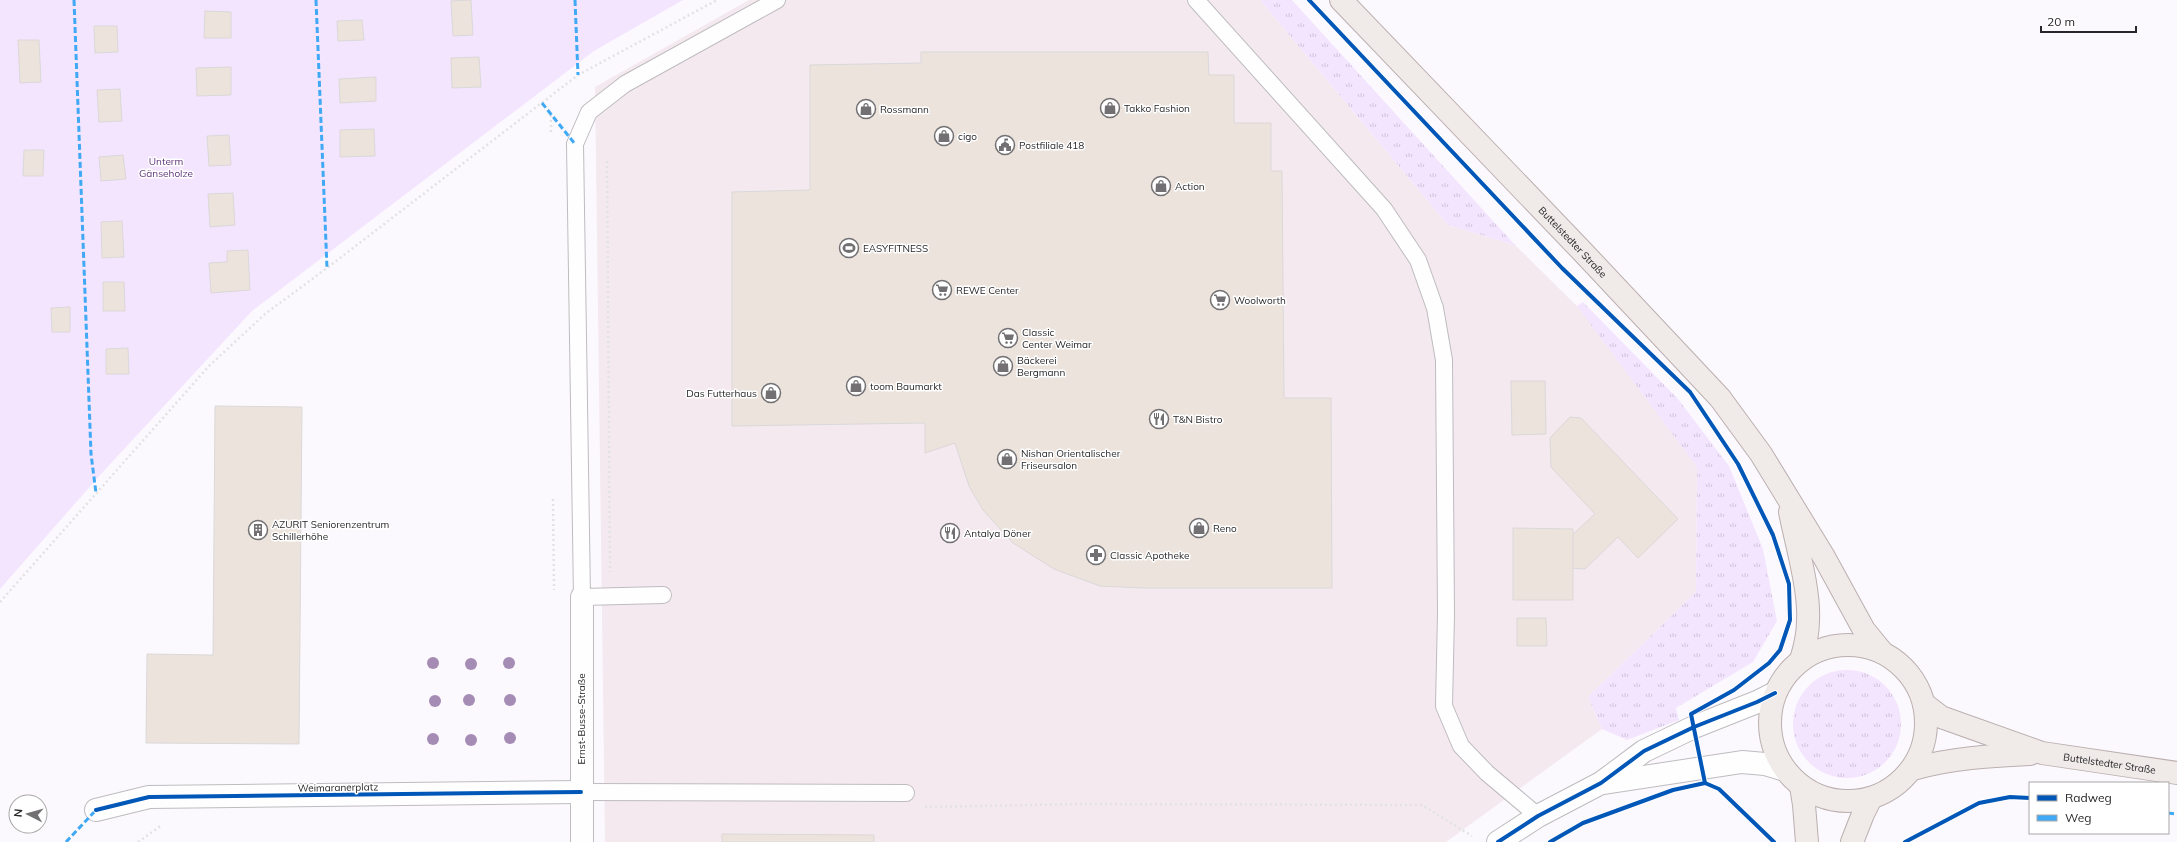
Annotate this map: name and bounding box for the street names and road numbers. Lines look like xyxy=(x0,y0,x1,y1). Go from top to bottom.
street label: Buttelstedter Straße xyxy=(1536,204,1609,280)
street label: Ernst-Busse-Straße xyxy=(575,673,588,765)
street label: Buttelstedter Straße xyxy=(2062,750,2157,777)
street label: Weimaranerplatz xyxy=(298,780,378,795)

